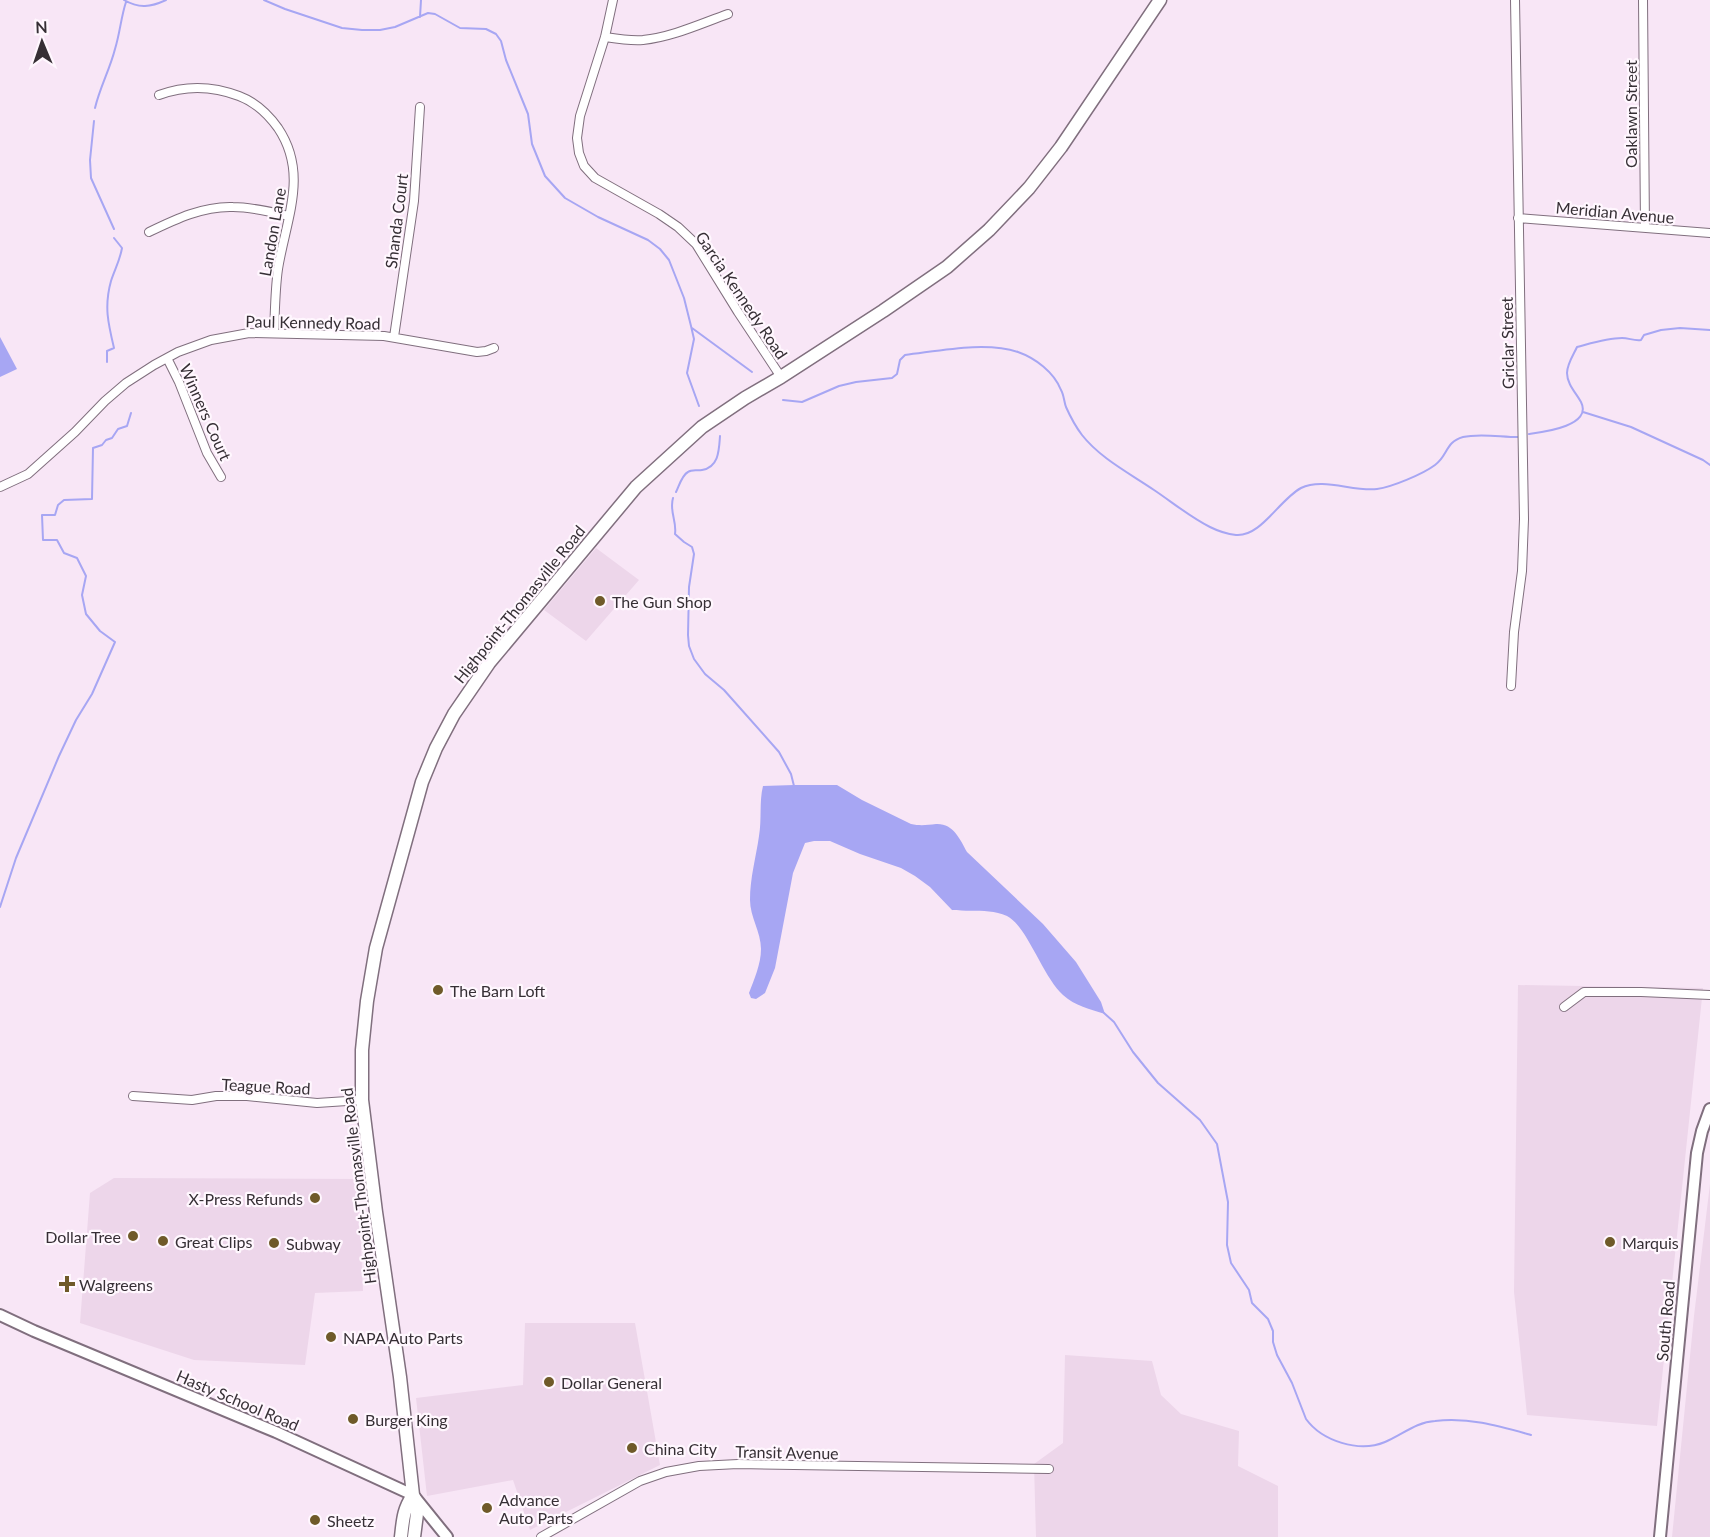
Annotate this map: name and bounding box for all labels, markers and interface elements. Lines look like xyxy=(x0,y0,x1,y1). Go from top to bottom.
north arrow xyxy=(12,12,72,72)
text: N xyxy=(35,17,48,36)
street label: Oaklawn Street xyxy=(1621,60,1640,168)
street label: Shanda Court xyxy=(381,172,411,270)
street label: Landon Lane xyxy=(255,186,289,278)
street label: Meridian Avenue xyxy=(1555,197,1675,227)
street label: Garcia Kennedy Road xyxy=(692,228,792,362)
street label: Griclar Street xyxy=(1497,296,1517,389)
street label: Paul Kennedy Road xyxy=(245,311,381,333)
street label: Winners Court xyxy=(176,361,236,463)
street label: Highpoint-Thomasville Road xyxy=(449,521,589,687)
place label: The Gun Shop xyxy=(612,592,712,611)
marker: The Gun Shop xyxy=(593,594,607,608)
place label: The Barn Loft xyxy=(450,981,545,1000)
marker: The Barn Loft xyxy=(431,983,445,997)
street label: Teague Road xyxy=(221,1074,311,1098)
street label: Highpoint-Thomasville Road xyxy=(337,1087,379,1285)
place label: X-Press Refunds xyxy=(188,1189,303,1208)
marker: X-Press Refunds xyxy=(308,1191,322,1205)
place label: Dollar Tree xyxy=(45,1227,121,1246)
marker: Dollar Tree xyxy=(126,1229,140,1243)
place label: Great Clips xyxy=(175,1232,252,1251)
place label: Marquis xyxy=(1622,1233,1679,1252)
marker: Great Clips xyxy=(156,1234,170,1248)
place label: Subway xyxy=(286,1234,342,1253)
marker: Marquis xyxy=(1603,1235,1617,1249)
marker: Subway xyxy=(267,1236,281,1250)
place label: Walgreens xyxy=(79,1275,153,1294)
marker: Walgreens xyxy=(60,1277,74,1291)
street label: South Road xyxy=(1652,1280,1678,1362)
place label: NAPA Auto Parts xyxy=(343,1328,463,1347)
marker: NAPA Auto Parts xyxy=(324,1330,338,1344)
street label: Hasty School Road xyxy=(174,1366,302,1434)
place label: Dollar General xyxy=(561,1373,662,1392)
marker: Dollar General xyxy=(542,1375,556,1389)
place label: Burger King xyxy=(365,1410,448,1429)
marker: Burger King xyxy=(346,1412,360,1426)
place label: China City xyxy=(644,1439,718,1458)
marker: China City xyxy=(625,1441,639,1455)
street label: Transit Avenue xyxy=(735,1442,839,1462)
place label: Advance Auto Parts xyxy=(499,1490,573,1527)
marker: Advance Auto Parts xyxy=(480,1501,494,1515)
place label: Sheetz xyxy=(327,1511,374,1530)
marker: Sheetz xyxy=(308,1513,322,1527)

